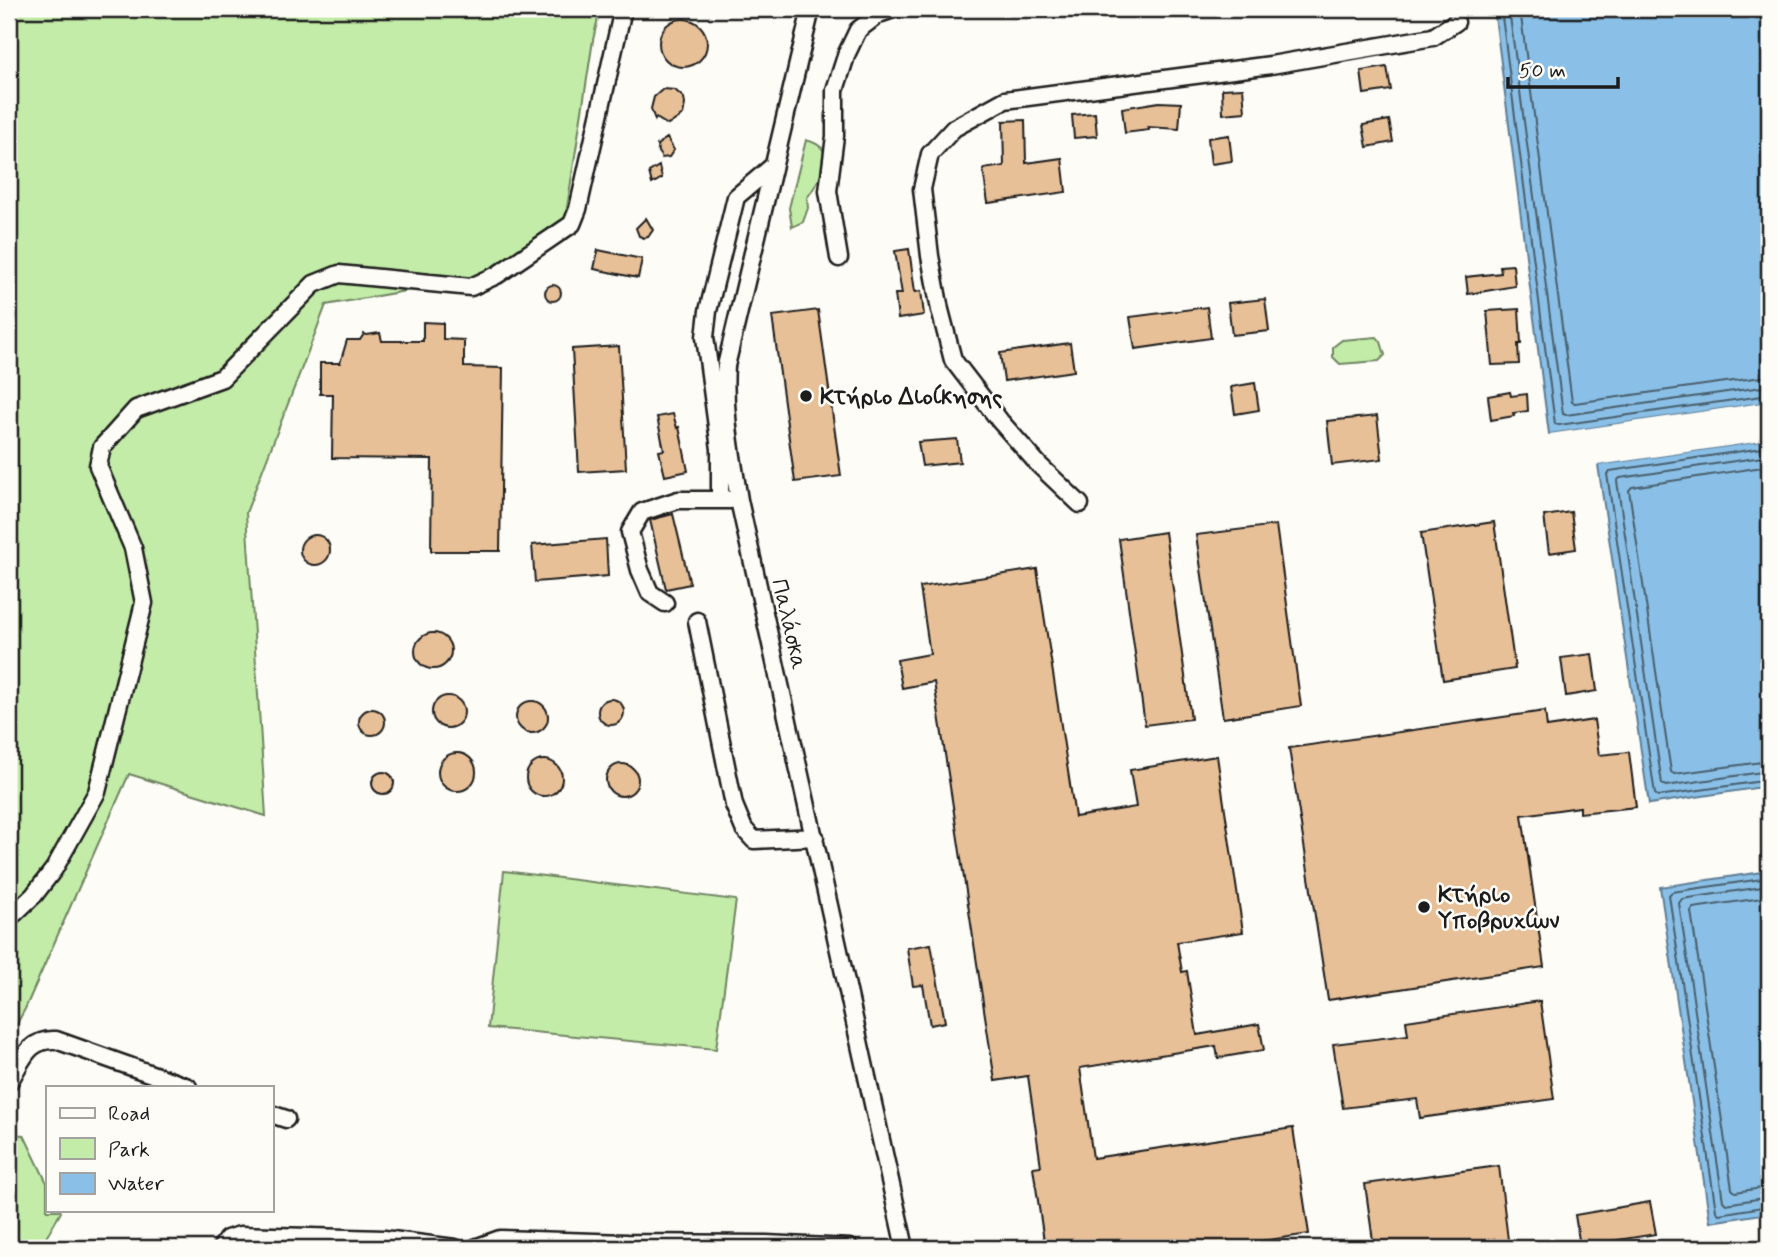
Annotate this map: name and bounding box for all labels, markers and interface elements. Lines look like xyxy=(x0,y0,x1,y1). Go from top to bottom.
scale bar xyxy=(1508,46,1619,90)
text: 50 m xyxy=(1519,57,1566,85)
place label: Κτήριο Διοίκησης xyxy=(820,383,1002,413)
marker: Κτήριο Διοίκησης xyxy=(798,388,814,404)
street label: Παλάσκα xyxy=(763,576,813,673)
place label: Κτήριο Υποβρυχίων xyxy=(1438,881,1559,937)
marker: Κτήριο Υποβρυχίων xyxy=(1416,899,1432,915)
legend xyxy=(46,1086,273,1212)
text: Road xyxy=(108,1100,150,1128)
text: Park xyxy=(108,1136,150,1164)
text: Water xyxy=(108,1170,164,1198)

